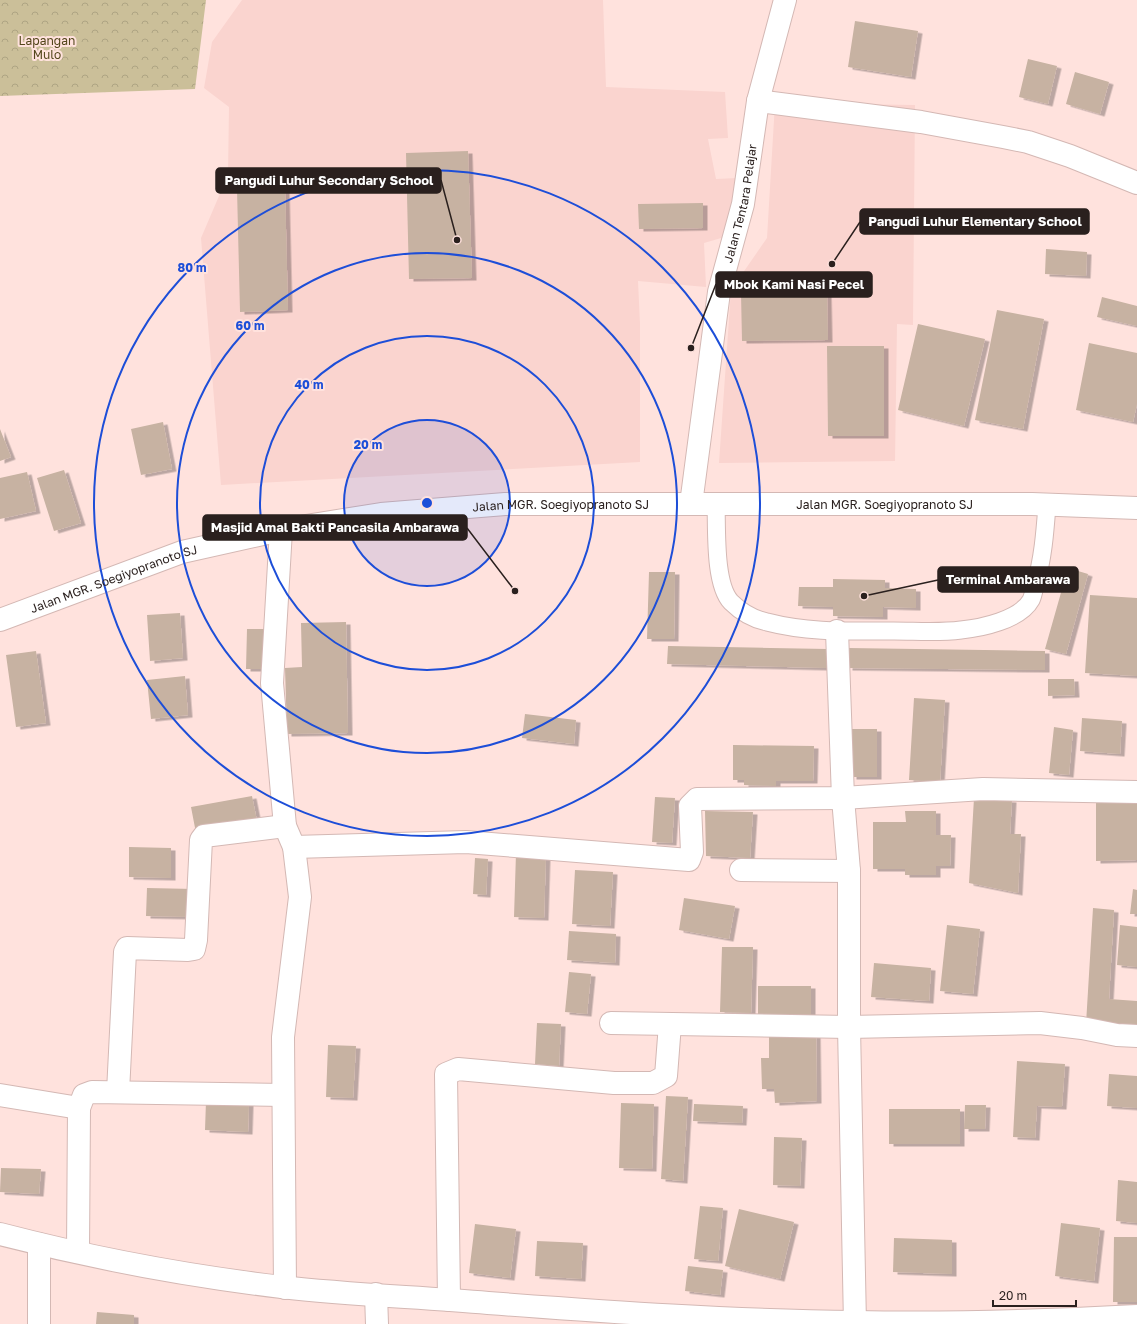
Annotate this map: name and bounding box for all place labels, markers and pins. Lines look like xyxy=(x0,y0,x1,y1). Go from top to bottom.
callout: Pangudi Luhur Secondary School xyxy=(216,168,441,193)
callout: Pangudi Luhur Elementary School xyxy=(860,209,1089,234)
callout: Mbok Kami Nasi Pecel xyxy=(716,272,872,297)
centre of rings xyxy=(420,496,434,510)
callout: Masjid Amal Bakti Pancasila Ambarawa xyxy=(203,515,467,540)
callout: Terminal Ambarawa xyxy=(938,567,1078,592)

